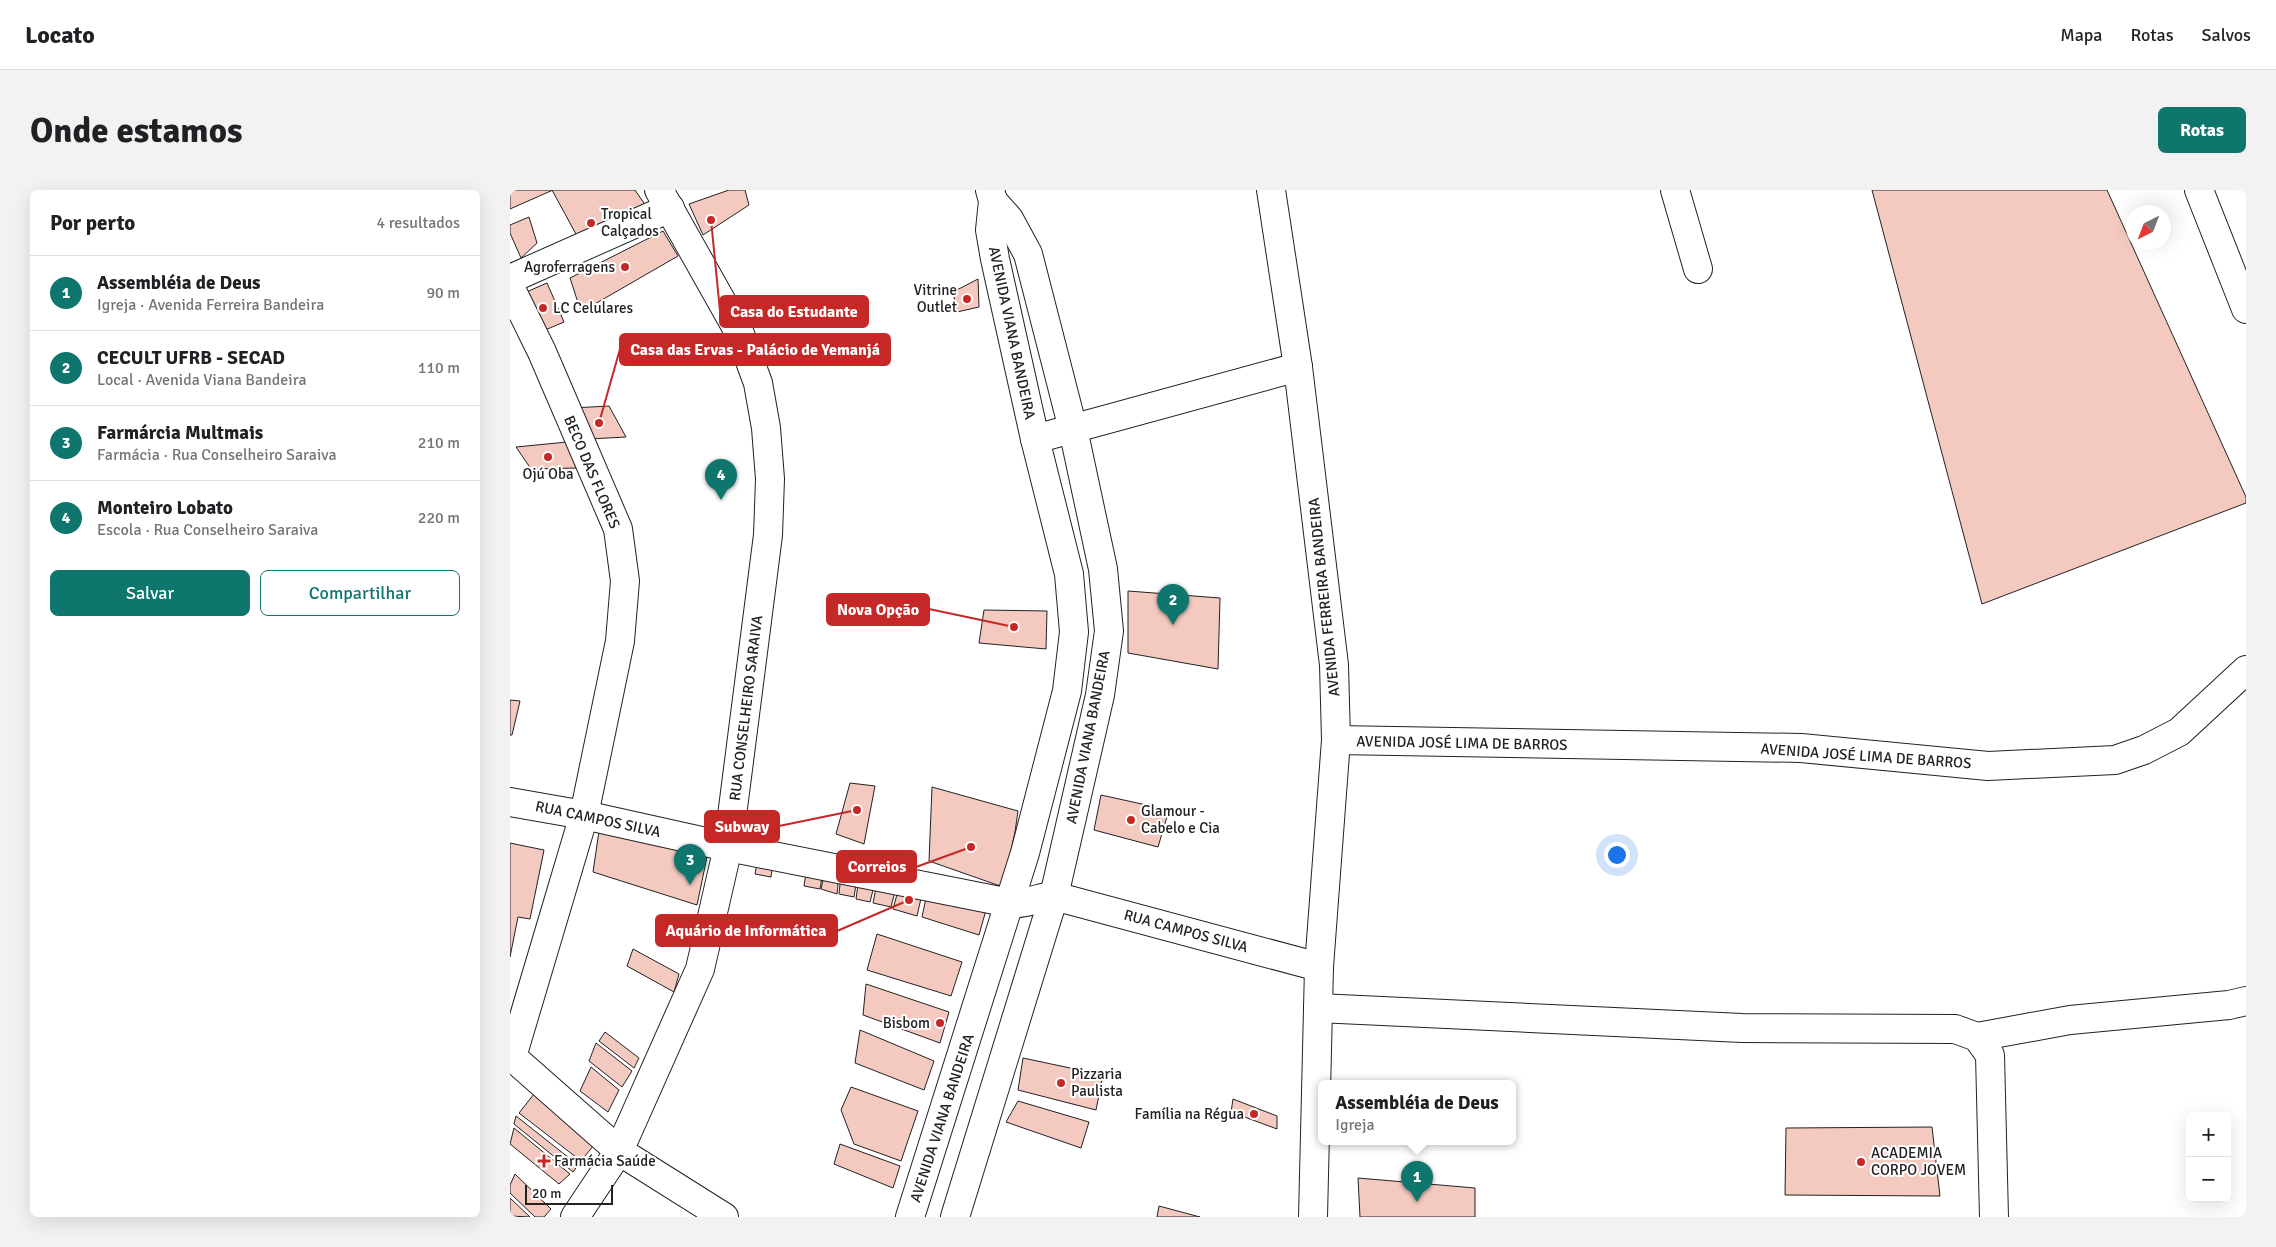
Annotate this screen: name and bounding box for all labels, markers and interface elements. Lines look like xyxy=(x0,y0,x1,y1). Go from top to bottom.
text: Locato xyxy=(25,20,95,50)
text: Mapa xyxy=(2060,24,2103,46)
text: Rotas xyxy=(2131,24,2174,46)
text: Salvos xyxy=(2202,24,2251,46)
button: Rotas xyxy=(2158,107,2246,153)
text: Onde estamos xyxy=(30,109,242,152)
place label: Tropical Calçados xyxy=(601,205,659,240)
north arrow xyxy=(2126,205,2171,250)
text: Por perto xyxy=(50,210,135,236)
text: 4 resultados xyxy=(377,213,460,233)
marker: Tropical Calçados xyxy=(585,217,597,229)
street label: AVENIDA VIANA BANDEIRA xyxy=(985,245,1039,421)
place label: Agroferragens xyxy=(524,258,615,276)
marker: Agroferragens xyxy=(619,261,631,273)
text: Assembléia de Deus xyxy=(97,271,261,295)
place label: Vitrine Outlet xyxy=(914,281,957,316)
text: 1 xyxy=(62,283,70,303)
text: 90 m xyxy=(426,283,460,303)
marker: Vitrine Outlet xyxy=(961,293,973,305)
text: Igreja · Avenida Ferreira Bandeira xyxy=(97,295,324,315)
callout: Casa do Estudante xyxy=(720,296,868,327)
place label: LC Celulares xyxy=(553,299,633,317)
marker: LC Celulares xyxy=(537,302,549,314)
text: Casa do Estudante xyxy=(730,302,858,322)
callout: Casa das Ervas - Palácio de Yemanjá xyxy=(620,334,890,365)
text: Casa das Ervas - Palácio de Yemanjá xyxy=(630,340,880,360)
text: CECULT UFRB - SECAD xyxy=(97,346,285,370)
text: 2 xyxy=(62,358,70,378)
text: 110 m xyxy=(418,358,460,378)
text: Local · Avenida Viana Bandeira xyxy=(97,370,307,390)
street label: BECO DAS FLORES xyxy=(560,413,624,531)
text: Farmárcia Multmais xyxy=(97,421,263,445)
text: 3 xyxy=(62,433,70,453)
text: 210 m xyxy=(418,433,460,453)
text: Farmácia · Rua Conselheiro Saraiva xyxy=(97,445,337,465)
marker: Ojú Oba xyxy=(542,451,554,463)
pin: 4 xyxy=(705,459,737,500)
place label: Ojú Oba xyxy=(523,465,574,483)
text: Monteiro Lobato xyxy=(97,496,233,520)
street label: AVENIDA FERREIRA BANDEIRA xyxy=(1305,497,1343,697)
text: 4 xyxy=(62,508,70,528)
text: 220 m xyxy=(418,508,460,528)
text: Escola · Rua Conselheiro Saraiva xyxy=(97,520,318,540)
button: Salvar xyxy=(50,570,250,616)
button: Compartilhar xyxy=(260,570,460,616)
pin: 2 xyxy=(1157,584,1189,625)
callout: Nova Opção xyxy=(827,594,929,625)
text: Nova Opção xyxy=(837,600,919,620)
street label: RUA CONSELHEIRO SARAIVA xyxy=(726,614,766,802)
street label: AVENIDA VIANA BANDEIRA xyxy=(1062,649,1114,825)
street label: AVENIDA JOSÉ LIMA DE BARROS xyxy=(1356,731,1568,754)
street label: AVENIDA JOSÉ LIMA DE BARROS xyxy=(1760,739,1972,772)
street label: RUA CAMPOS SILVA xyxy=(534,797,662,841)
place label: Glamour - Cabelo e Cia xyxy=(1141,802,1220,837)
callout: Subway xyxy=(705,811,779,842)
marker: Glamour - Cabelo e Cia xyxy=(1125,814,1137,826)
text: Subway xyxy=(715,817,769,837)
your location xyxy=(1604,842,1630,868)
pin: 3 xyxy=(674,844,706,885)
callout: Correios xyxy=(837,851,916,882)
text: Correios xyxy=(848,857,906,877)
street label: RUA CAMPOS SILVA xyxy=(1122,906,1250,956)
callout: Aquário de Informática xyxy=(656,915,837,946)
text: Aquário de Informática xyxy=(666,921,826,941)
place label: Bisbom xyxy=(883,1014,930,1032)
marker: Bisbom xyxy=(934,1017,946,1029)
street label: AVENIDA VIANA BANDEIRA xyxy=(906,1031,978,1205)
place label: Pizzaria Paulista xyxy=(1071,1065,1123,1100)
marker: Pizzaria Paulista xyxy=(1055,1077,1067,1089)
popup xyxy=(1318,1080,1516,1145)
text: Assembléia de Deus xyxy=(1335,1091,1499,1115)
place label: Família na Régua xyxy=(1135,1105,1244,1123)
marker: Família na Régua xyxy=(1248,1108,1260,1120)
map controls xyxy=(2186,1112,2231,1202)
button: + xyxy=(2186,1112,2231,1157)
text: Igreja xyxy=(1335,1115,1375,1135)
place label: ACADEMIA CORPO JOVEM xyxy=(1871,1144,1966,1179)
place label: Farmácia Saúde xyxy=(554,1152,656,1170)
marker: Farmácia Saúde xyxy=(538,1155,550,1167)
marker: ACADEMIA CORPO JOVEM xyxy=(1855,1156,1867,1168)
button: − xyxy=(2186,1157,2231,1202)
pin: 1 xyxy=(1401,1161,1433,1202)
scale bar xyxy=(525,1182,612,1205)
text: 20 m xyxy=(532,1185,561,1202)

